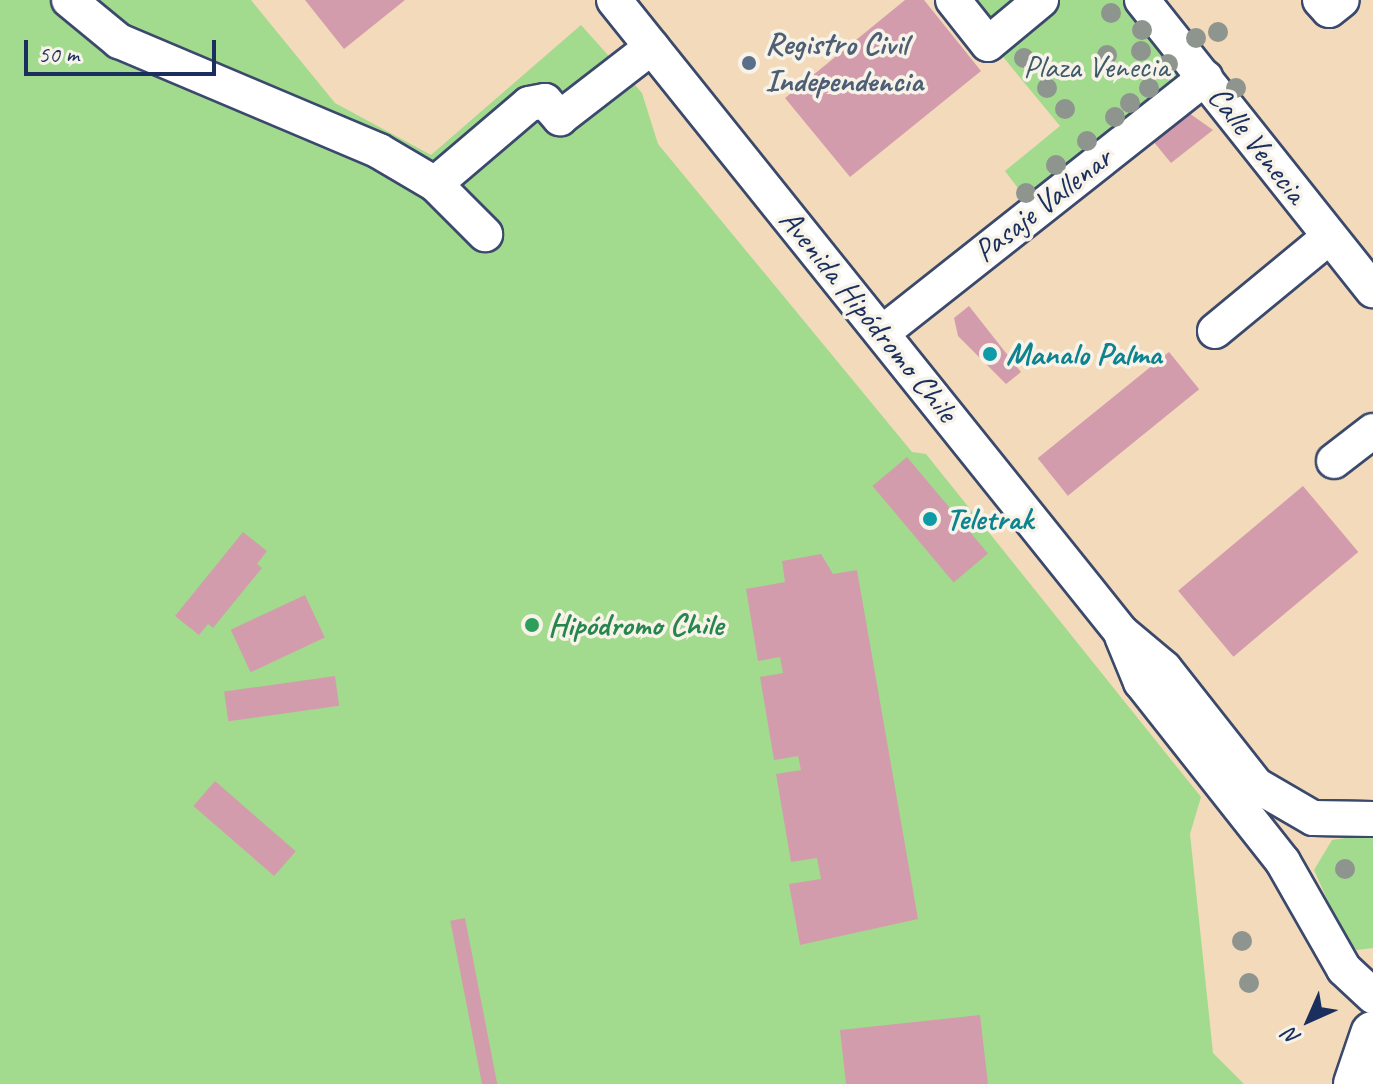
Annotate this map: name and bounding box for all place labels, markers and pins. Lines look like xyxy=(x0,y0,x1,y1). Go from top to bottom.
place label: Registro Civil Independencia xyxy=(765,26,923,101)
marker: Registro Civil Independencia xyxy=(740,54,758,72)
place label: Manalo Palma xyxy=(1006,335,1163,373)
marker: Manalo Palma xyxy=(981,345,999,363)
place label: Teletrak xyxy=(946,500,1033,538)
marker: Teletrak xyxy=(921,510,939,528)
place label: Hipódromo Chile xyxy=(548,606,723,644)
marker: Hipódromo Chile xyxy=(523,616,541,634)

